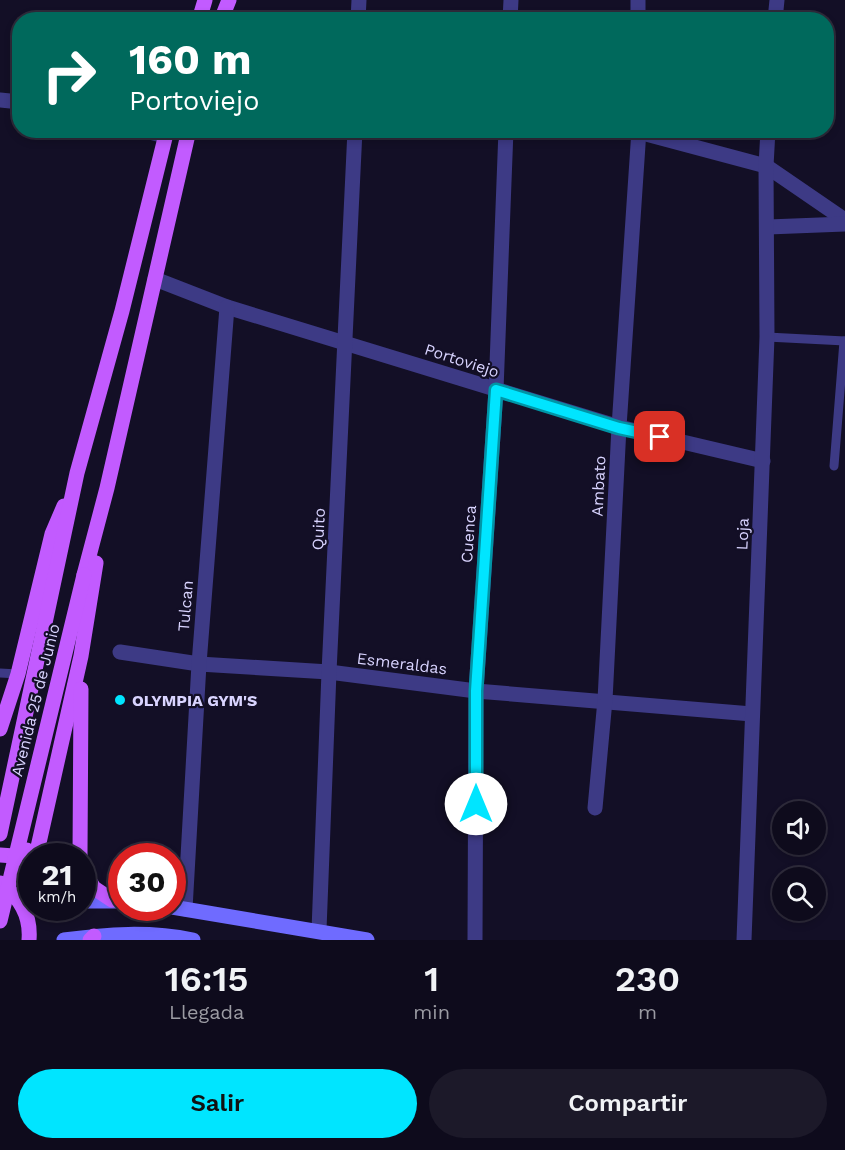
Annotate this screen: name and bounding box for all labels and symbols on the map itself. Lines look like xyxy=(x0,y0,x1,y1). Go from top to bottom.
street label: Portoviejo xyxy=(422,340,502,381)
pin xyxy=(634,411,685,462)
street label: Ambato xyxy=(587,455,610,517)
street label: Cuenca xyxy=(457,504,480,564)
street label: Quito xyxy=(308,507,329,551)
street label: Loja xyxy=(732,517,753,551)
street label: Tulcan xyxy=(174,580,197,632)
street label: Avenida 25 de Junio xyxy=(7,622,64,779)
street label: Esmeraldas xyxy=(356,649,448,678)
place label: OLYMPIA GYM'S xyxy=(132,691,257,710)
marker: OLYMPIA GYM'S xyxy=(113,693,127,707)
position arrow xyxy=(444,772,508,836)
speed limit sign: 30 xyxy=(108,843,186,921)

